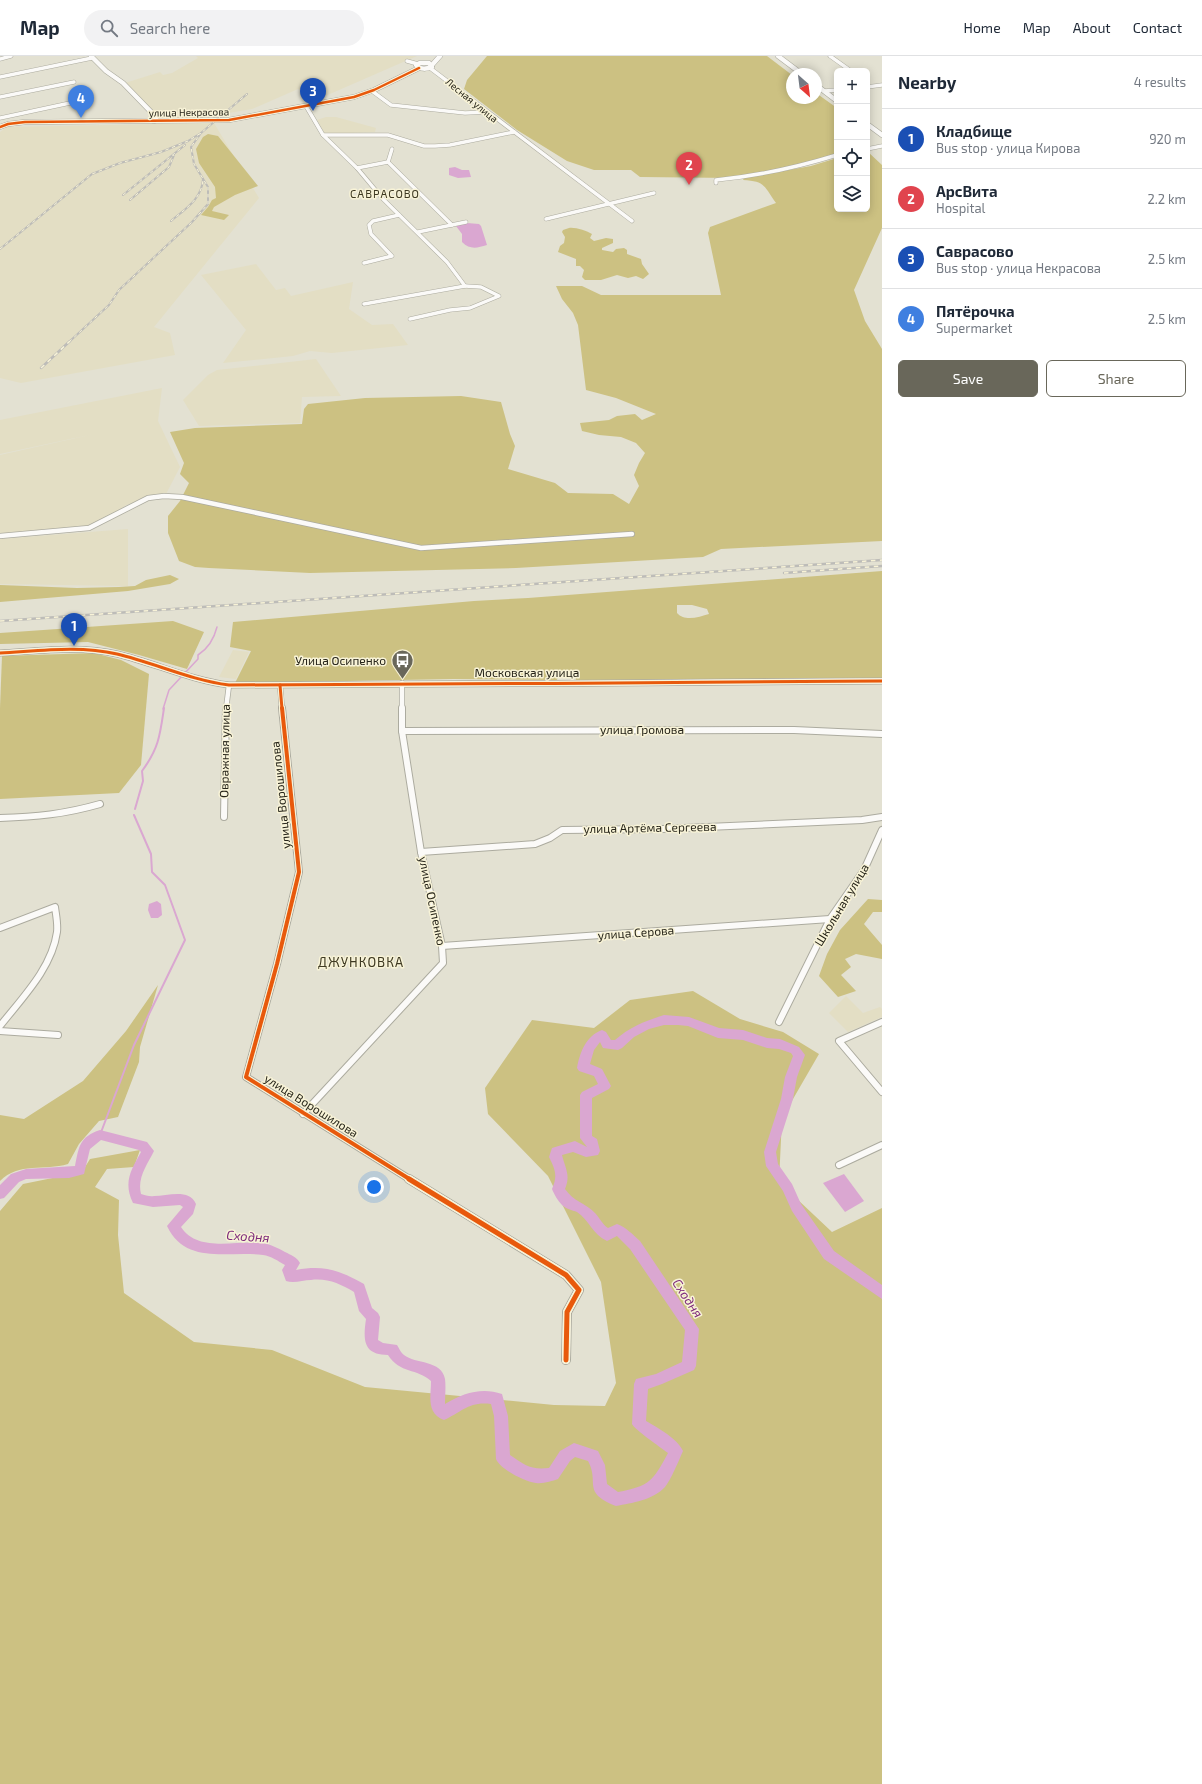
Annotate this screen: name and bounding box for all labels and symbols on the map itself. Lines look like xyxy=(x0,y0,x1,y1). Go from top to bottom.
north arrow xyxy=(786,68,822,104)
street label: Лесная улица xyxy=(443,75,501,126)
pin: 3 xyxy=(300,78,326,111)
pin: 4 xyxy=(68,85,94,118)
street label: улица Некрасова xyxy=(149,105,229,120)
pin: 2 xyxy=(676,152,702,185)
district label: САВРАСОВО xyxy=(350,187,420,200)
pin: 1 xyxy=(61,613,87,646)
bus stop icon: Улица Осипенко xyxy=(389,648,415,681)
place label: Улица Осипенко xyxy=(295,653,386,667)
street label: Московская улица xyxy=(475,665,579,680)
street label: Овражная улица xyxy=(216,704,233,798)
street label: улица Громова xyxy=(600,722,684,737)
street label: улица Ворошилова xyxy=(267,741,294,850)
street label: улица Артёма Сергеева xyxy=(583,819,717,836)
street label: улица Осипенко xyxy=(416,855,449,947)
street label: Школьная улица xyxy=(811,861,872,949)
street label: улица Серова xyxy=(597,922,675,943)
district label: ДЖУНКОВКА xyxy=(318,954,404,970)
street label: улица Ворошилова xyxy=(262,1071,361,1141)
your location xyxy=(364,1177,384,1197)
water label: Сходня xyxy=(226,1227,270,1245)
water label: Сходня xyxy=(669,1276,707,1320)

